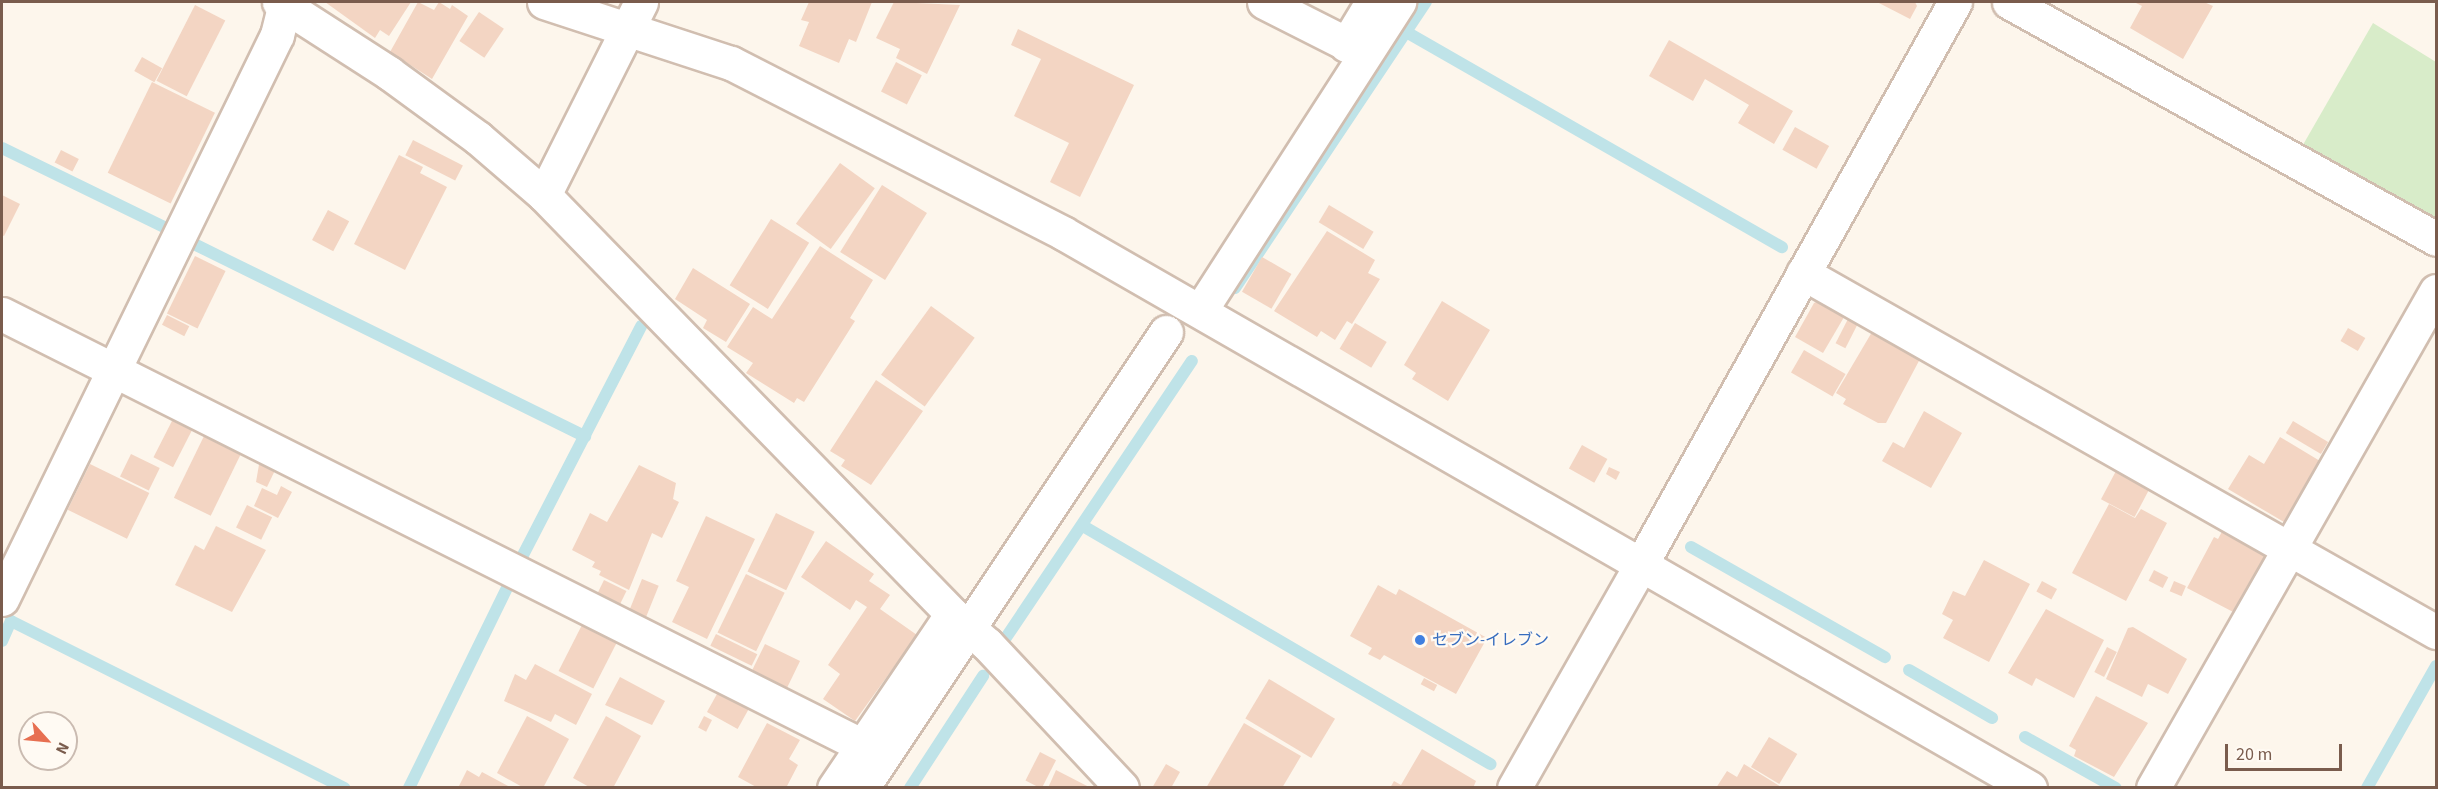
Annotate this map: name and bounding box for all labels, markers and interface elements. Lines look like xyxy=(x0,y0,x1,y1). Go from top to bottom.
place label: セブン-イレブン xyxy=(1432,630,1549,650)
marker: セブン-イレブン xyxy=(1413,633,1427,647)
north arrow xyxy=(18,711,78,771)
scale bar xyxy=(2228,732,2345,770)
text: N xyxy=(50,739,74,758)
text: 20 m xyxy=(2236,742,2272,767)

